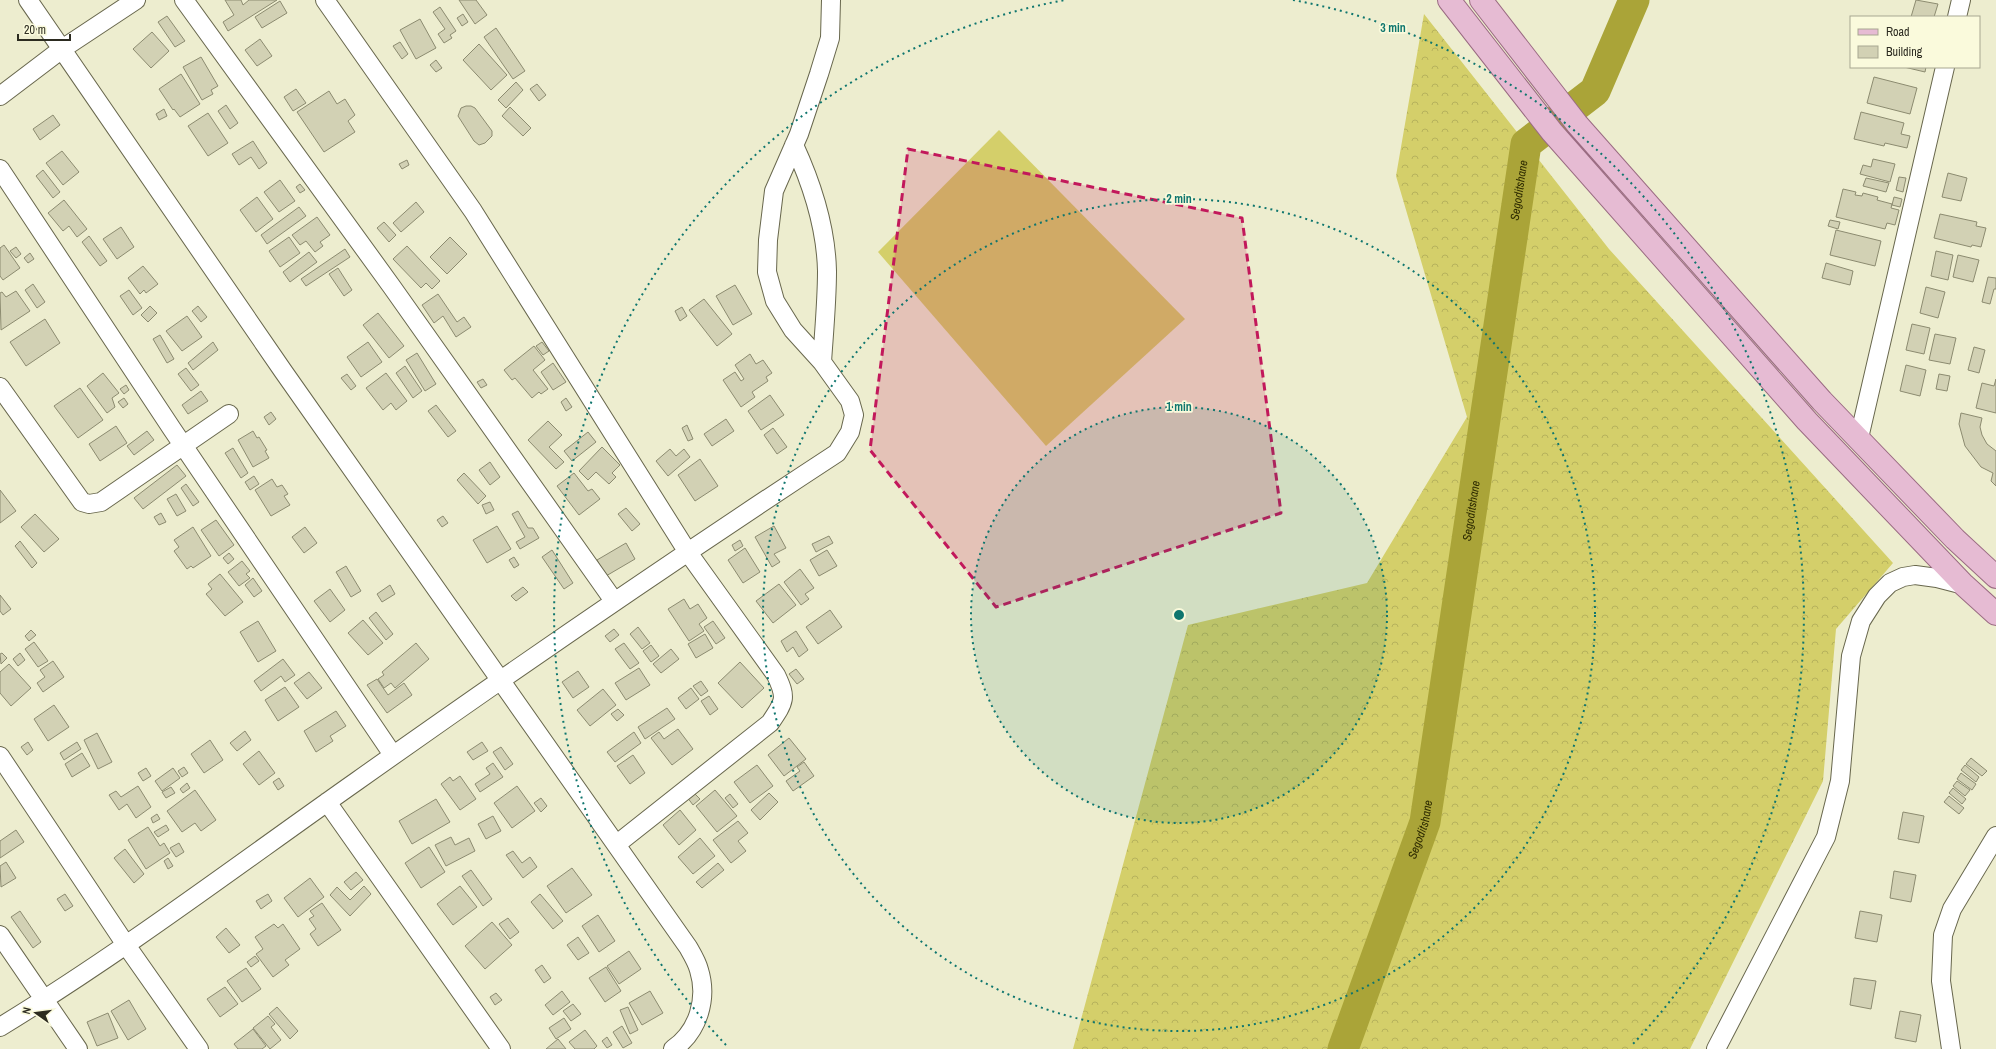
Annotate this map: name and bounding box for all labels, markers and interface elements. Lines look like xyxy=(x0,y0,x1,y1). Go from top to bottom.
scale bar xyxy=(18,16,70,42)
legend xyxy=(1850,16,1980,68)
text: 3 min xyxy=(1380,20,1406,36)
text: 20 m xyxy=(24,22,46,38)
text: Road xyxy=(1886,24,1910,40)
text: Building xyxy=(1886,44,1923,60)
water label: Segoditshane xyxy=(1507,159,1532,222)
text: 2 min xyxy=(1166,191,1192,207)
text: 1 min xyxy=(1166,399,1192,415)
water label: Segoditshane xyxy=(1459,479,1484,542)
centre of rings xyxy=(1172,608,1186,622)
water label: Segoditshane xyxy=(1404,798,1436,861)
north arrow xyxy=(16,993,56,1033)
text: N xyxy=(19,1006,34,1015)

